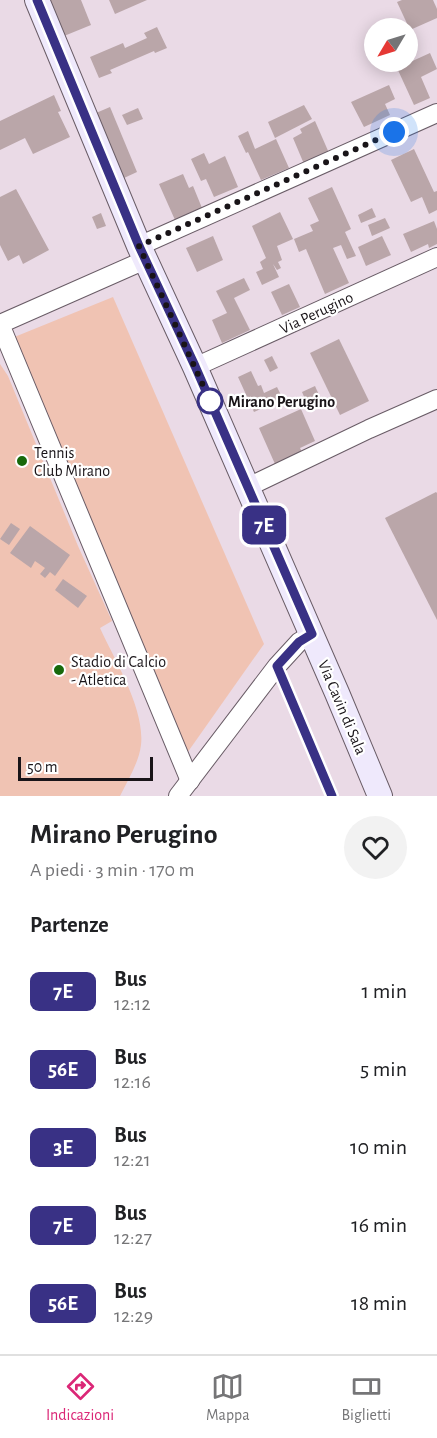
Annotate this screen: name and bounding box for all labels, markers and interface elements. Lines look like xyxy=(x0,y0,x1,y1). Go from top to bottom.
north arrow xyxy=(364,18,418,72)
map controls xyxy=(364,18,418,72)
your location xyxy=(379,117,409,147)
street label: Via Perugino xyxy=(277,289,356,337)
marker: Mirano Perugino xyxy=(197,388,223,414)
place label: Mirano Perugino xyxy=(228,394,335,410)
place label: Tennis Club Mirano xyxy=(34,445,110,479)
marker: Tennis Club Mirano xyxy=(15,454,29,468)
line badge: 7E xyxy=(237,506,291,544)
text: 7E xyxy=(254,515,274,536)
place label: Stadio di Calcio - Atletica xyxy=(71,654,166,688)
street label: Via Cavin di Sala xyxy=(315,658,369,757)
marker: Stadio di Calcio - Atletica xyxy=(52,663,66,677)
scale bar xyxy=(18,754,153,782)
text: 50 m xyxy=(27,759,58,775)
button: heart xyxy=(344,816,407,879)
text: Mirano Perugino xyxy=(30,821,218,849)
text: A piedi · 3 min · 170 m xyxy=(30,860,194,880)
text: Partenze xyxy=(30,914,109,936)
text: Bus xyxy=(114,968,147,990)
text: 1 min xyxy=(362,980,407,1002)
text: 7E xyxy=(53,981,73,1002)
text: 12:12 xyxy=(114,994,151,1014)
text: Bus xyxy=(114,1046,147,1068)
text: 5 min xyxy=(360,1058,407,1080)
text: 56E xyxy=(48,1059,78,1080)
text: 12:16 xyxy=(114,1072,151,1092)
text: Bus xyxy=(114,1124,147,1146)
text: 10 min xyxy=(350,1136,407,1158)
text: 3E xyxy=(53,1137,73,1158)
text: 12:21 xyxy=(114,1150,151,1170)
text: Bus xyxy=(114,1202,147,1224)
text: 16 min xyxy=(351,1214,407,1236)
text: 7E xyxy=(53,1215,73,1236)
text: 12:27 xyxy=(114,1228,152,1248)
text: Bus xyxy=(114,1280,147,1302)
text: 18 min xyxy=(351,1292,407,1314)
text: 56E xyxy=(48,1293,78,1314)
text: 12:29 xyxy=(114,1306,153,1326)
tab: Indicazioni xyxy=(46,1370,114,1425)
tab: Mappa xyxy=(206,1370,250,1425)
tab: Biglietti xyxy=(342,1370,391,1425)

